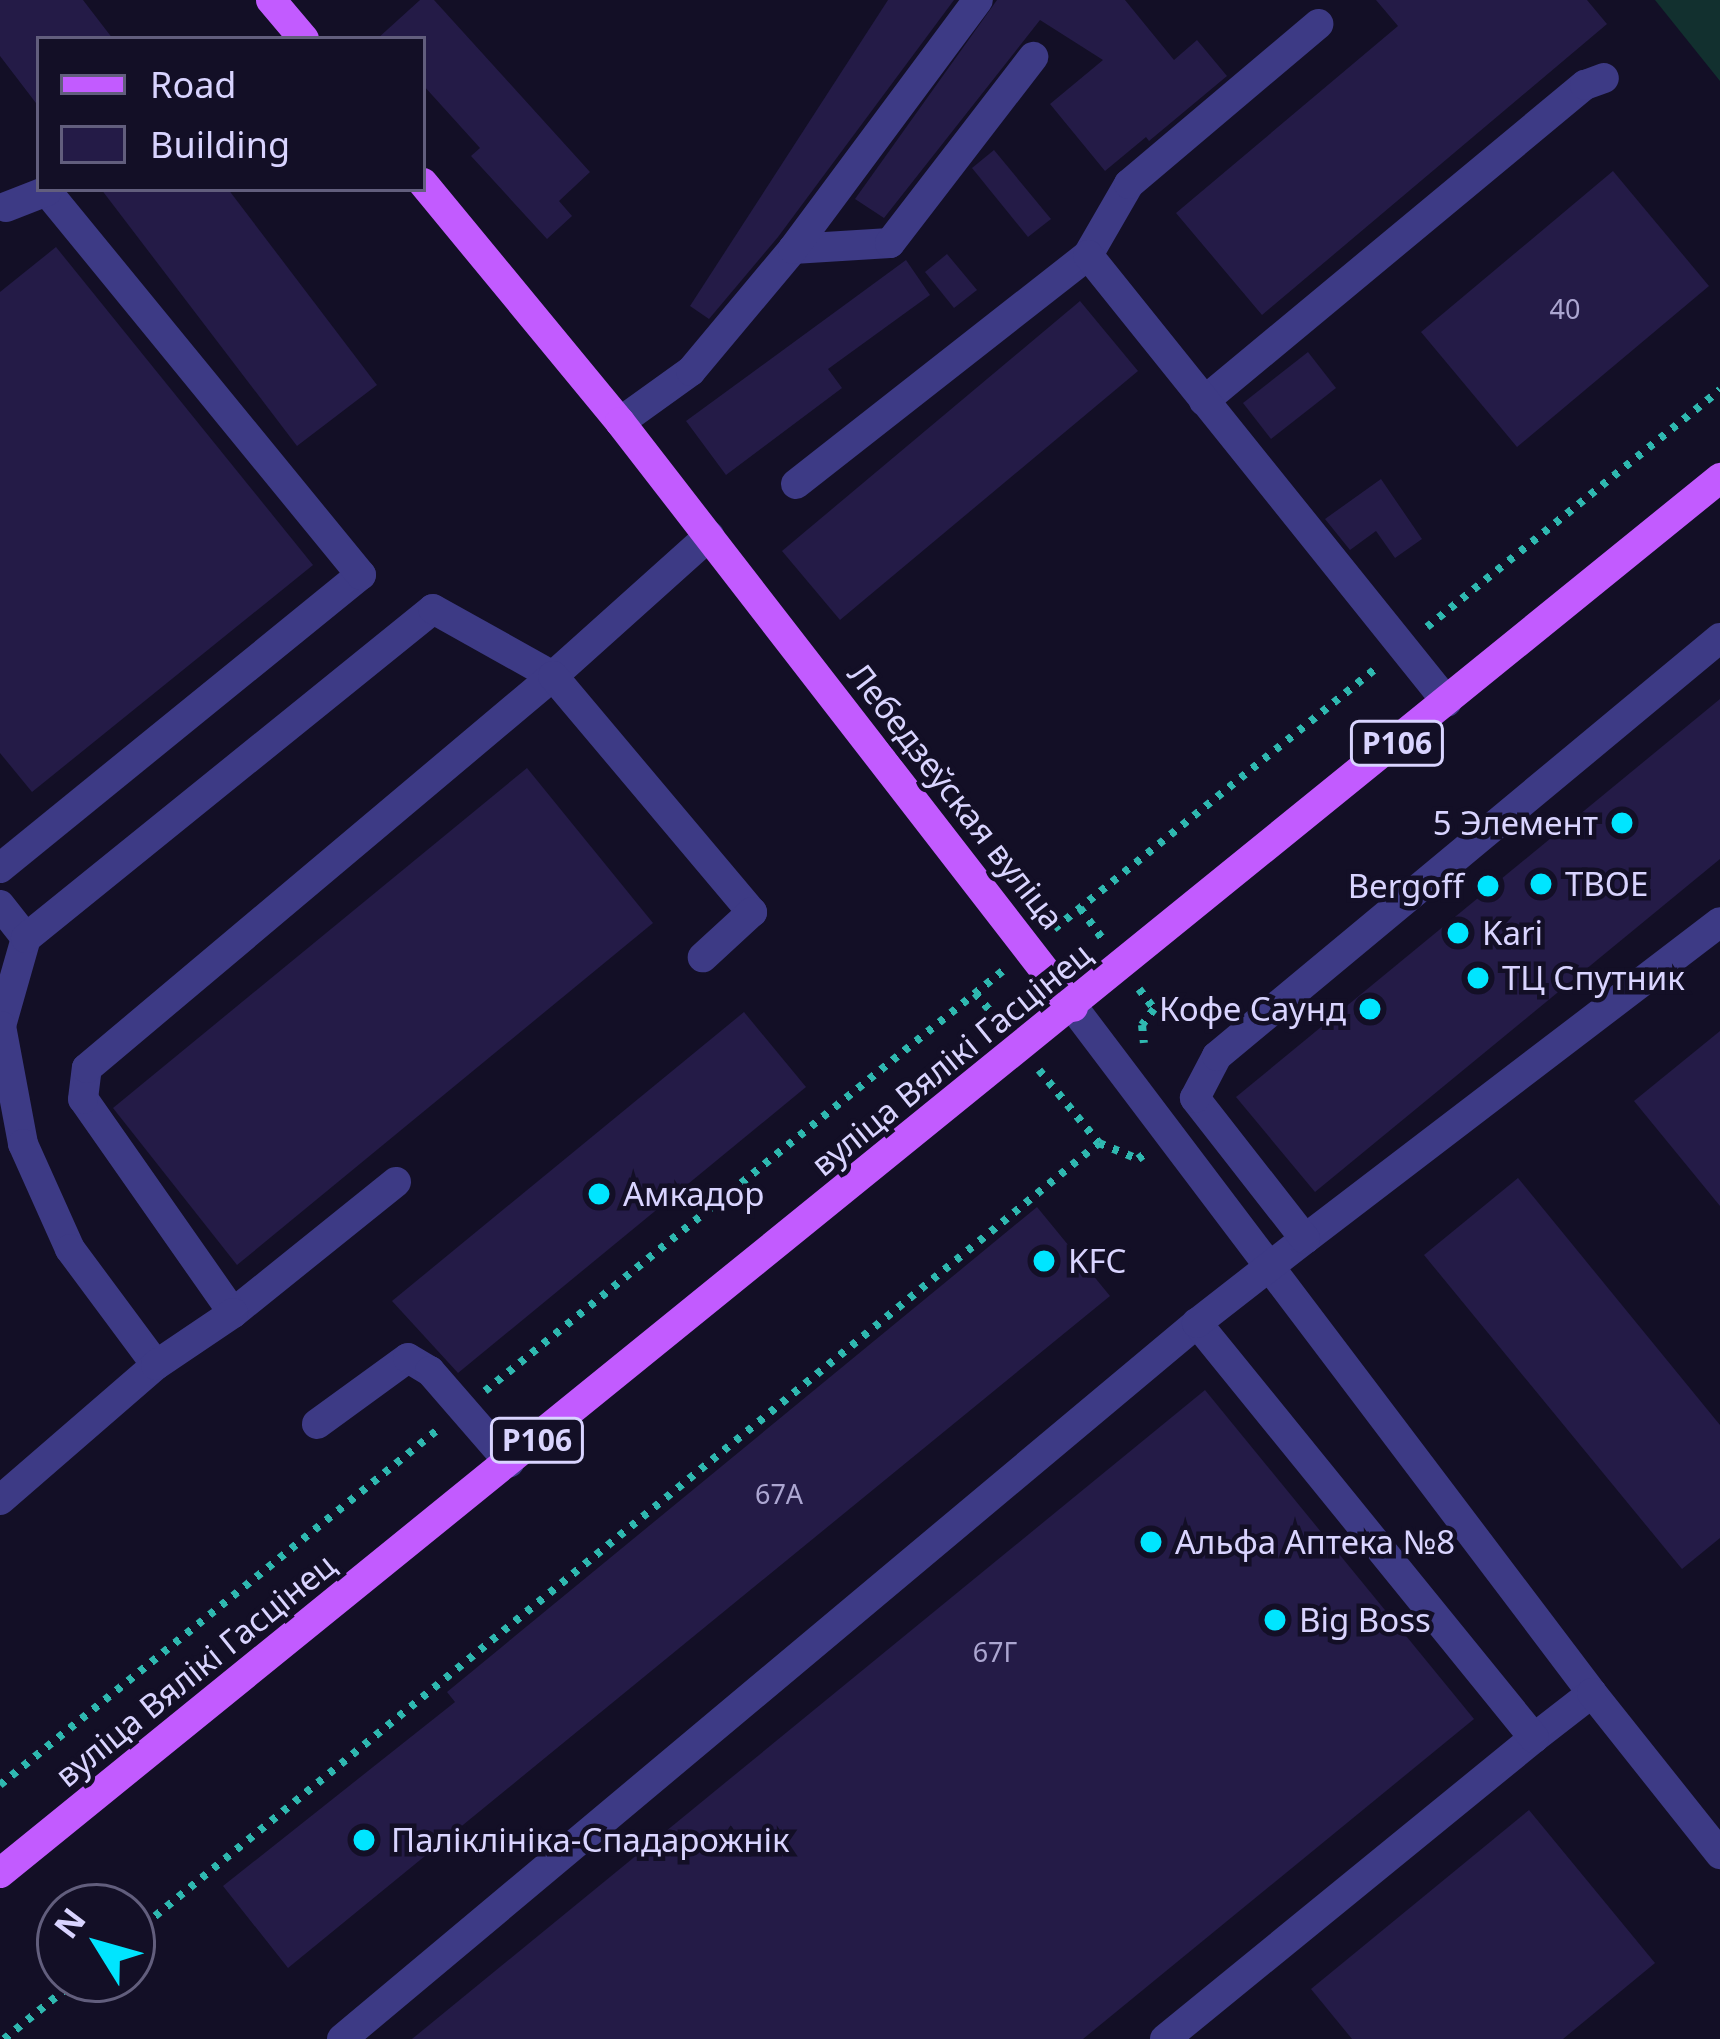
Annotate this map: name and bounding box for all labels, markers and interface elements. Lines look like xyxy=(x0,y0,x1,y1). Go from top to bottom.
legend xyxy=(36,36,426,192)
text: Road xyxy=(150,60,237,109)
text: Building xyxy=(150,120,290,169)
house number: 40 xyxy=(1550,293,1580,325)
street label: Лебедзеўская вуліца xyxy=(840,655,1072,937)
road number: Р106 xyxy=(1349,719,1445,767)
place label: 5 Элемент xyxy=(1433,803,1598,843)
marker: 5 Элемент xyxy=(1609,810,1635,836)
place label: ТВОЕ xyxy=(1565,864,1648,904)
place label: Bergoff xyxy=(1348,866,1464,906)
marker: ТВОЕ xyxy=(1528,871,1554,897)
marker: Bergoff xyxy=(1475,873,1501,899)
place label: Kari xyxy=(1482,913,1543,953)
marker: Kari xyxy=(1445,920,1471,946)
street label: вуліца Вялікі Гасцінец xyxy=(803,934,1099,1184)
place label: ТЦ Спутник xyxy=(1502,958,1685,998)
marker: ТЦ Спутник xyxy=(1465,965,1491,991)
place label: Кофе Саунд xyxy=(1159,989,1346,1029)
marker: Кофе Саунд xyxy=(1357,996,1383,1022)
place label: Амкадор xyxy=(623,1174,764,1214)
marker: Амкадор xyxy=(586,1181,612,1207)
place label: KFC xyxy=(1068,1241,1126,1281)
marker: KFC xyxy=(1031,1248,1057,1274)
road number: Р106 xyxy=(489,1416,585,1464)
house number: 67А xyxy=(755,1478,803,1510)
place label: Альфа Аптека №8 xyxy=(1175,1522,1455,1562)
marker: Альфа Аптека №8 xyxy=(1138,1529,1164,1555)
street label: вуліца Вялікі Гасцінец xyxy=(47,1545,343,1795)
place label: Big Boss xyxy=(1299,1600,1431,1640)
marker: Big Boss xyxy=(1262,1607,1288,1633)
house number: 67Г xyxy=(973,1636,1017,1668)
place label: Паліклініка-Спадарожнік xyxy=(391,1820,790,1860)
marker: Паліклініка-Спадарожнік xyxy=(348,1824,380,1856)
north arrow xyxy=(36,1883,156,2003)
text: N xyxy=(43,1899,95,1947)

